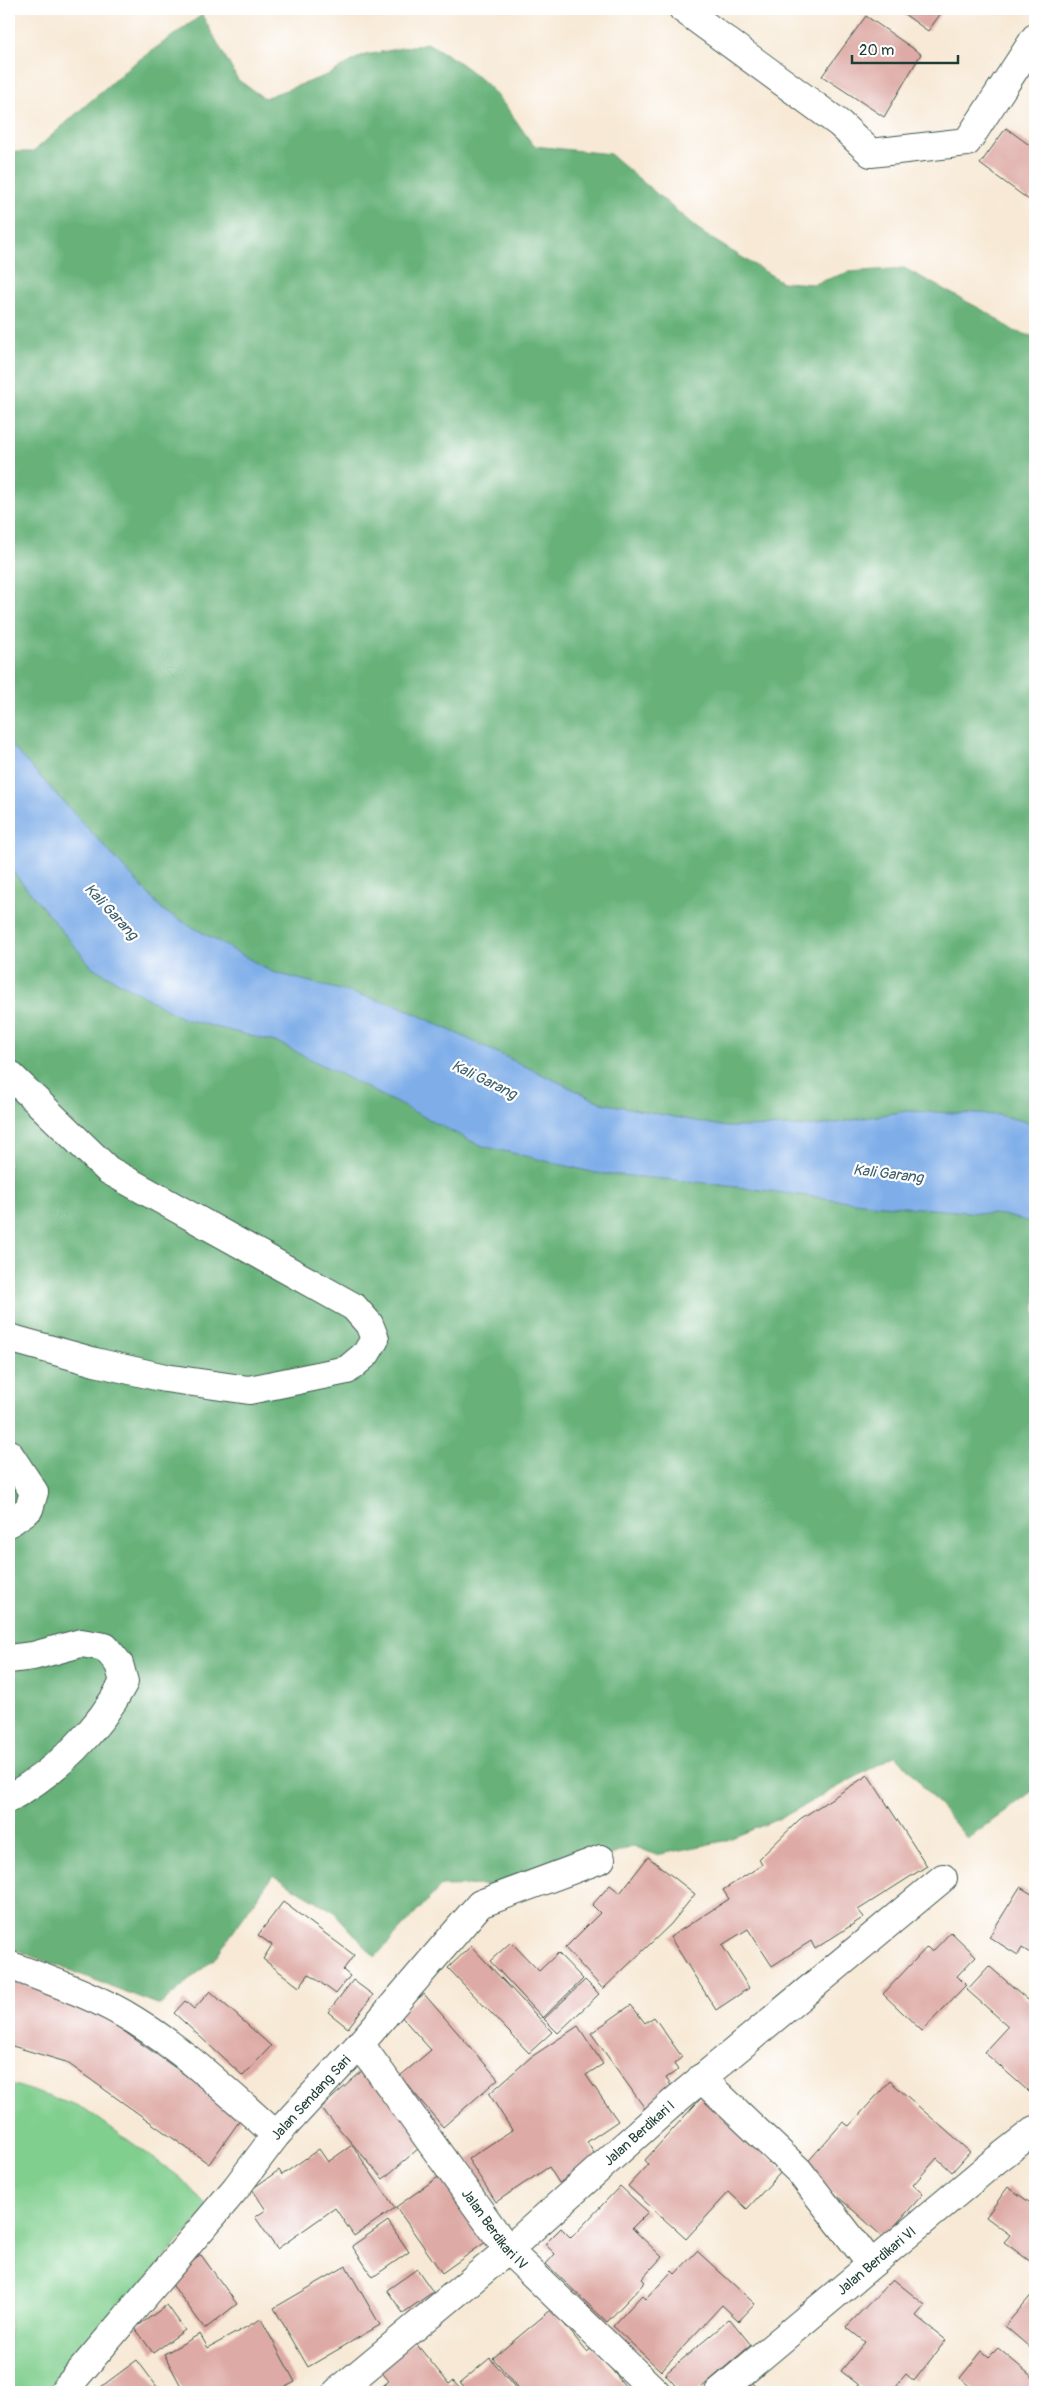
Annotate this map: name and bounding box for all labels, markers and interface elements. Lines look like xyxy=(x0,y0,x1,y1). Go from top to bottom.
scale bar xyxy=(852,32,958,64)
text: 20 m xyxy=(859,41,894,60)
water label: Kali Garang xyxy=(80,880,143,945)
water label: Kali Garang xyxy=(448,1056,521,1105)
water label: Kali Garang xyxy=(852,1160,926,1188)
street label: Jalan Sendang Sari xyxy=(267,2051,354,2143)
street label: Jalan Berdikari I xyxy=(600,2097,678,2169)
street label: Jalan Berdikari IV xyxy=(458,2185,531,2273)
street label: Jalan Berdikari VI xyxy=(833,2223,919,2298)

